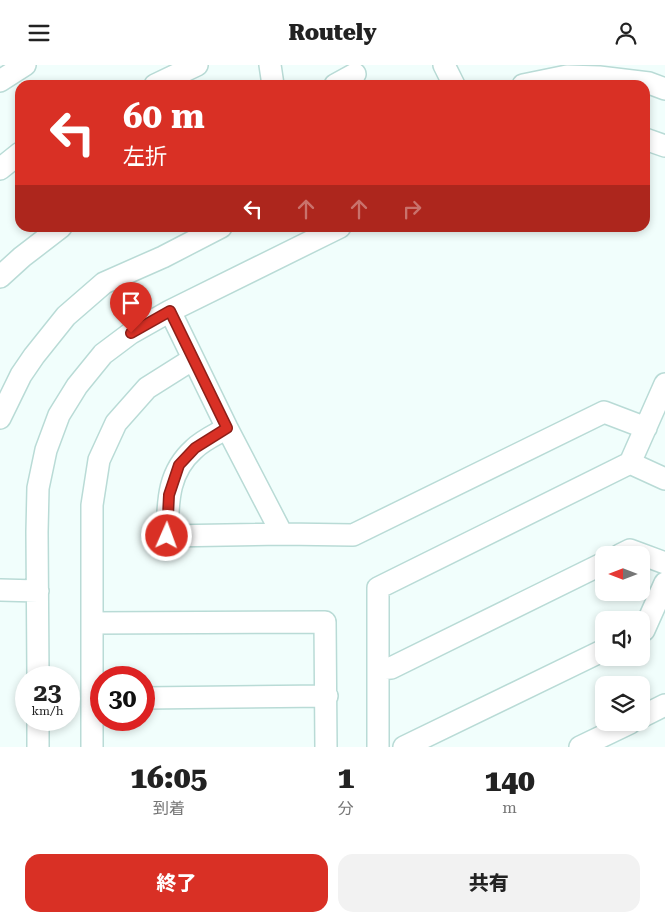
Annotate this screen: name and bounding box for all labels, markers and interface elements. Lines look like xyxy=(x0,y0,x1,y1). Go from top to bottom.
icon: menu xyxy=(25,19,53,47)
icon: person xyxy=(612,19,640,47)
text: Routely xyxy=(288,20,377,45)
text: 60 m xyxy=(123,96,205,137)
icon: left xyxy=(40,100,105,165)
text: 左折 xyxy=(123,144,167,169)
icon: left xyxy=(239,195,267,223)
icon: ahead xyxy=(292,195,320,223)
icon: ahead xyxy=(345,195,373,223)
icon: right xyxy=(398,195,426,223)
pin xyxy=(110,282,152,333)
icon: arrive xyxy=(117,289,145,317)
position arrow xyxy=(140,509,192,561)
north arrow xyxy=(595,546,650,601)
map controls xyxy=(595,546,650,731)
button: sound xyxy=(595,611,650,666)
speed limit sign: 30 xyxy=(90,666,155,731)
button: layers xyxy=(595,676,650,731)
text: 23 xyxy=(33,678,62,707)
text: km/h xyxy=(31,704,64,718)
text: 16:05 xyxy=(130,760,207,795)
text: 1 xyxy=(337,760,354,795)
text: 140 xyxy=(484,763,535,798)
text: m xyxy=(502,798,517,817)
text: 到着 xyxy=(153,799,185,818)
text: 分 xyxy=(338,799,354,818)
button: 終了 xyxy=(25,854,328,912)
button: 共有 xyxy=(338,854,640,912)

